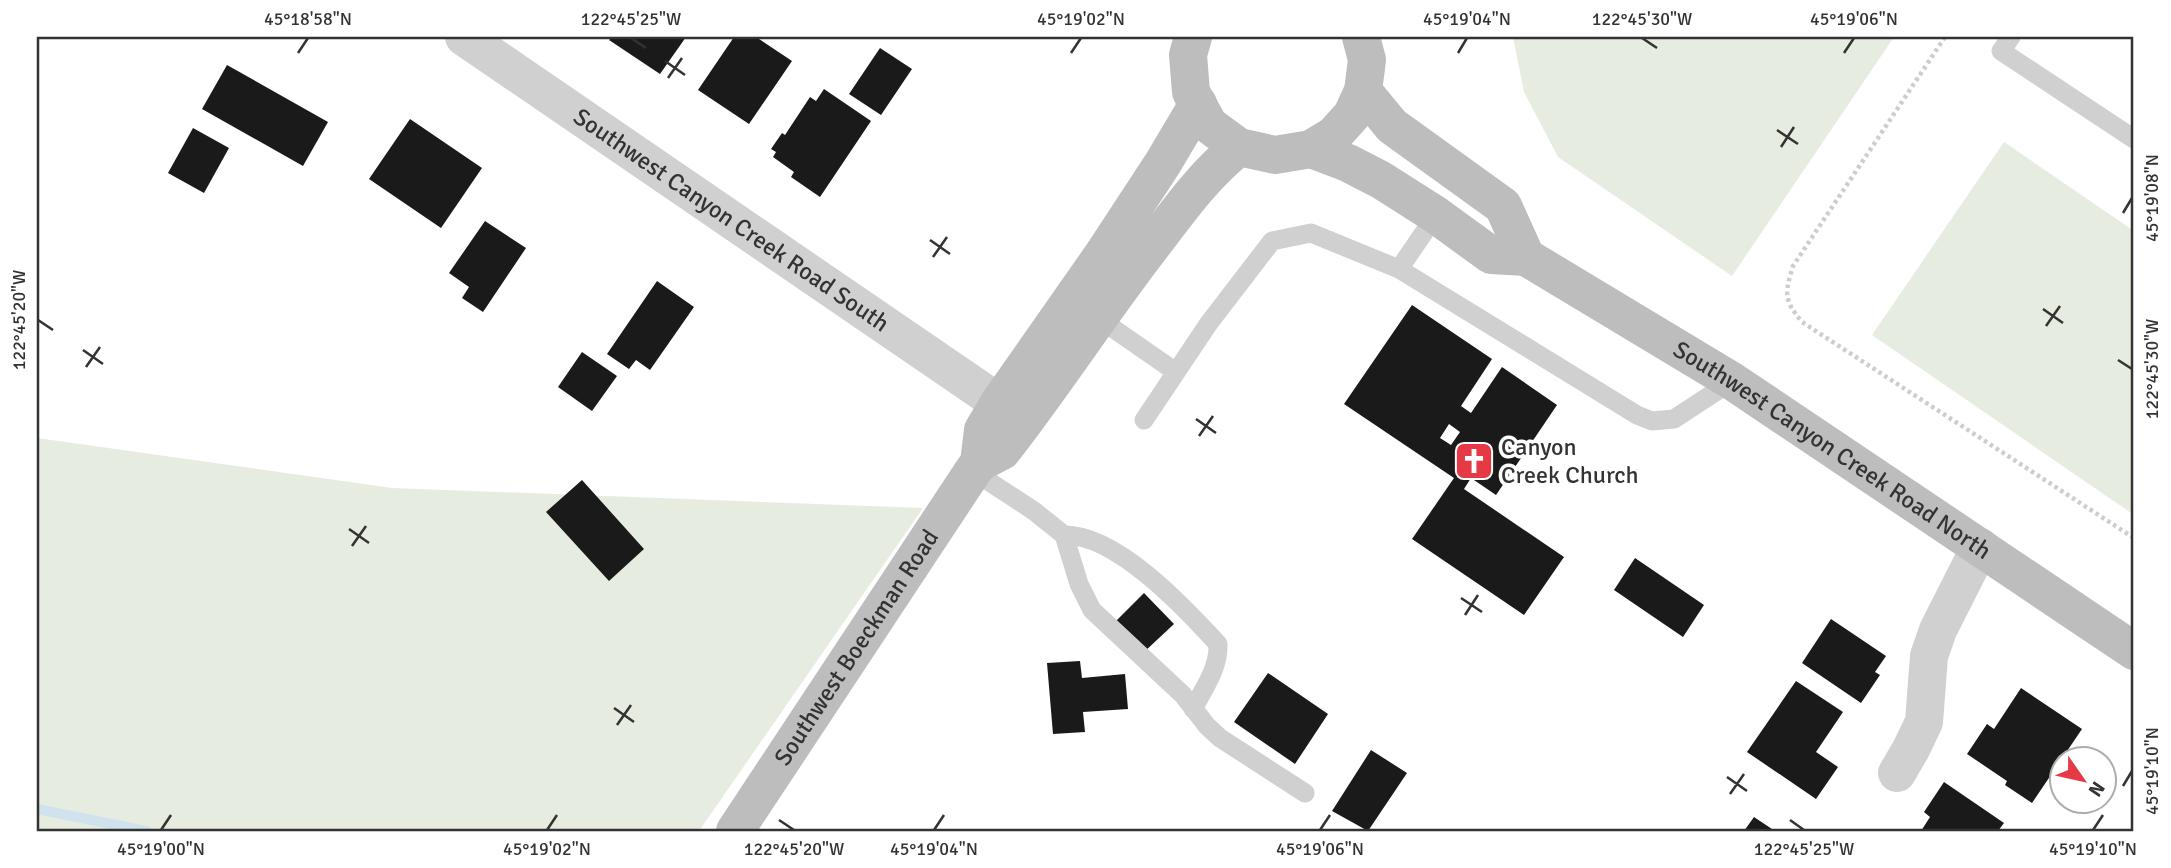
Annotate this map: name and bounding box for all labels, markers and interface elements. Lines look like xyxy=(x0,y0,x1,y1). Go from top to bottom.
text: 45°18'58"N xyxy=(264,8,352,30)
text: 122°45'25"W xyxy=(581,8,681,30)
text: 45°19'02"N xyxy=(1037,8,1125,30)
text: 45°19'04"N xyxy=(1423,8,1511,30)
text: 122°45'30"W xyxy=(1592,8,1692,30)
text: 45°19'06"N xyxy=(1810,8,1898,30)
street label: Southwest Canyon Creek Road South xyxy=(568,101,895,338)
text: 45°19'08"N xyxy=(2141,154,2163,242)
text: 122°45'20"W xyxy=(8,270,30,370)
text: 122°45'30"W xyxy=(2141,319,2163,419)
street label: Southwest Canyon Creek Road North xyxy=(1668,334,1997,566)
place label: Canyon Creek Church xyxy=(1501,432,1639,490)
church icon: Canyon Creek Church xyxy=(1453,440,1495,482)
street label: Southwest Boeckman Road xyxy=(767,524,945,771)
text: 45°19'10"N xyxy=(2141,727,2163,815)
north arrow xyxy=(2048,746,2118,816)
text: N xyxy=(2083,777,2110,801)
text: 45°19'00"N xyxy=(117,838,205,860)
text: 45°19'02"N xyxy=(503,838,591,860)
text: 122°45'20"W xyxy=(744,838,844,860)
text: 45°19'04"N xyxy=(890,838,978,860)
text: 45°19'06"N xyxy=(1276,838,1364,860)
text: 122°45'25"W xyxy=(1754,838,1854,860)
text: 45°19'10"N xyxy=(2049,838,2137,860)

